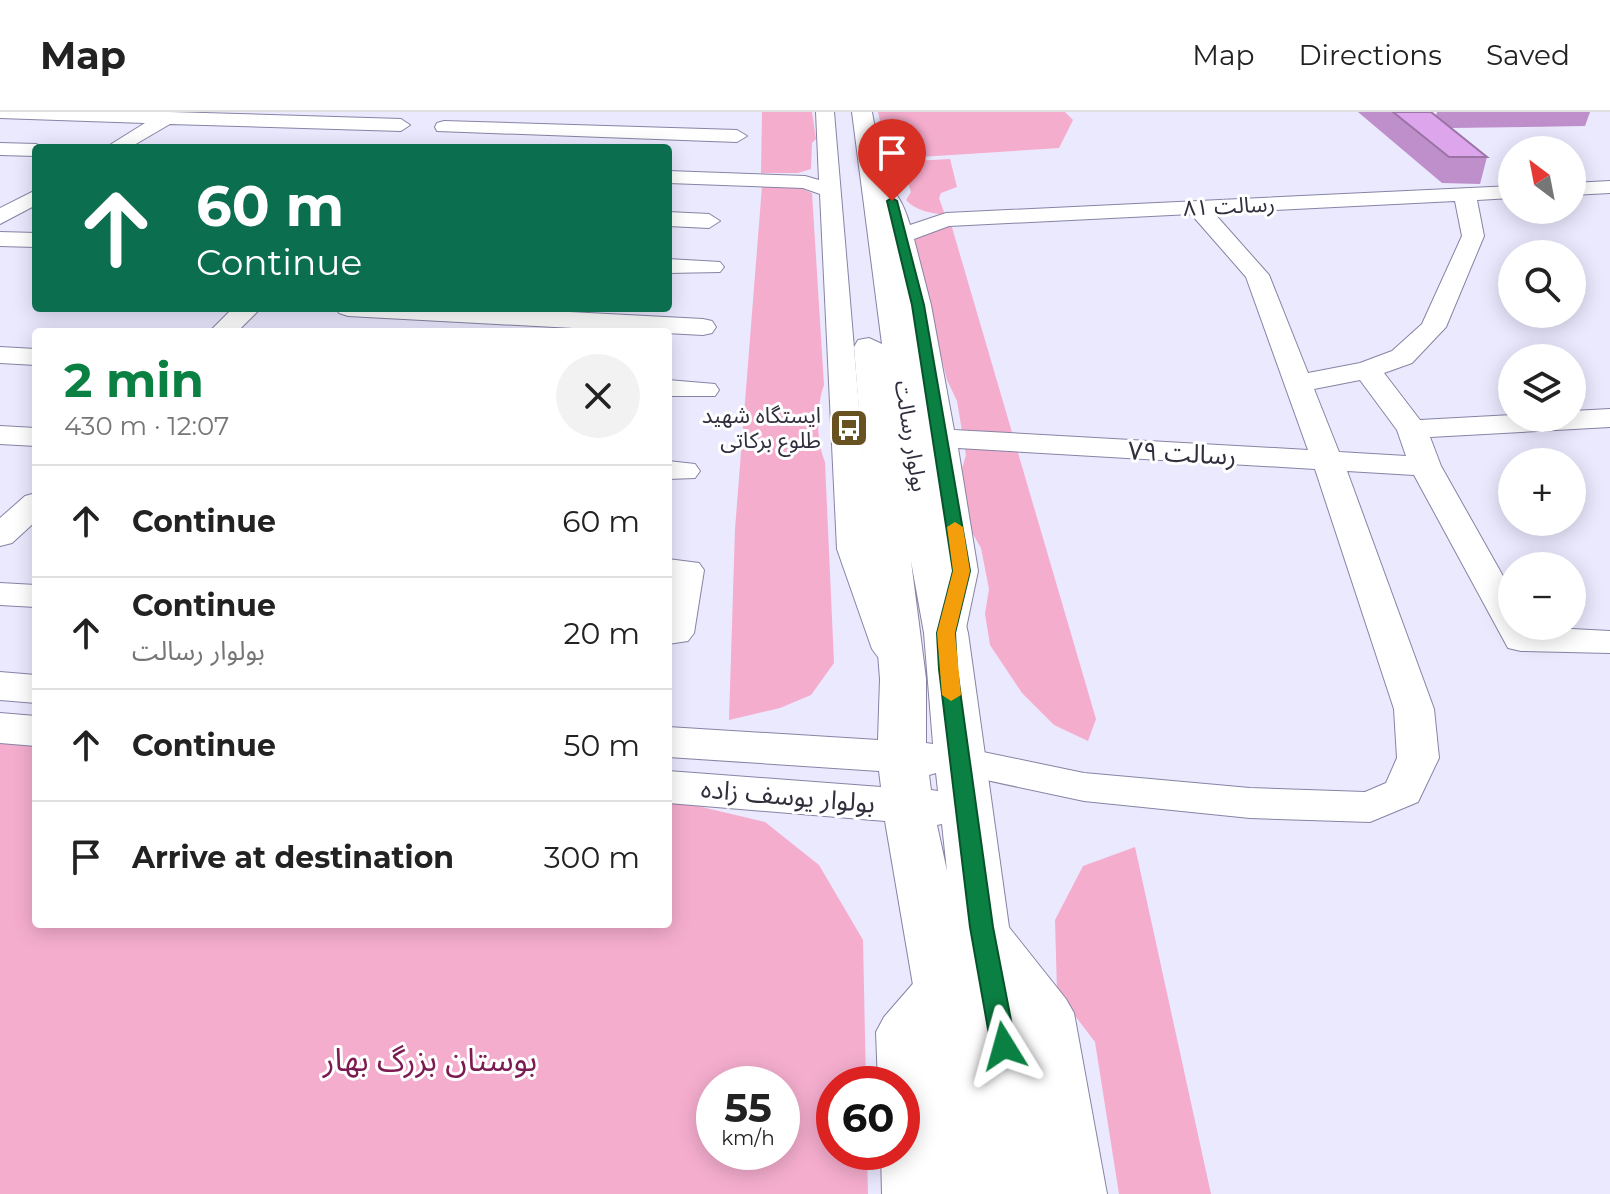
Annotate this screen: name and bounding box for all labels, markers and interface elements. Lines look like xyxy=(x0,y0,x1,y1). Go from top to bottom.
text: Map xyxy=(40,32,126,79)
text: Map xyxy=(1192,38,1254,72)
text: Directions xyxy=(1298,38,1442,72)
text: Saved xyxy=(1486,38,1570,72)
pin xyxy=(858,119,926,201)
icon: arrive xyxy=(870,131,914,175)
north arrow xyxy=(1498,136,1586,224)
map controls xyxy=(1498,136,1586,640)
text: 60 m xyxy=(196,172,344,240)
icon: ahead xyxy=(64,176,168,280)
street label: رسالت ۸۱ xyxy=(1182,190,1276,222)
text: Continue xyxy=(196,240,362,284)
button: search xyxy=(1498,240,1586,328)
button: layers xyxy=(1498,344,1586,432)
text: 2 min xyxy=(64,351,204,409)
button: close xyxy=(556,354,640,438)
street label: بولوار رسالت xyxy=(889,378,933,494)
place label: ایستگاه شهید طلوع برکاتی xyxy=(702,402,821,457)
bus stop icon: ایستگاه شهید طلوع برکاتی xyxy=(828,407,870,449)
text: 430 m · 12:07 xyxy=(64,410,229,442)
street label: رسالت ۷۹ xyxy=(1127,434,1237,472)
button: + xyxy=(1498,448,1586,536)
icon: ahead xyxy=(64,499,108,543)
text: Continue xyxy=(132,503,276,540)
text: 60 m xyxy=(562,503,640,540)
button: − xyxy=(1498,552,1586,640)
text: Continue xyxy=(132,587,276,624)
icon: ahead xyxy=(64,611,108,655)
text: 20 m xyxy=(563,615,640,652)
text: بولوار رسالت xyxy=(132,635,265,667)
icon: ahead xyxy=(64,723,108,767)
text: Continue xyxy=(132,727,276,764)
text: 50 m xyxy=(563,727,640,764)
street label: بولوار یوسف زاده xyxy=(700,772,876,820)
icon: arrive xyxy=(64,835,108,879)
text: Arrive at destination xyxy=(132,839,454,876)
text: 300 m xyxy=(544,839,640,876)
position arrow xyxy=(962,1004,1046,1088)
park label: بوستان بزرگ بهار xyxy=(322,1040,537,1079)
speed limit sign: 60 xyxy=(816,1066,920,1170)
text: 55 xyxy=(724,1083,772,1132)
text: km/h xyxy=(721,1126,775,1150)

